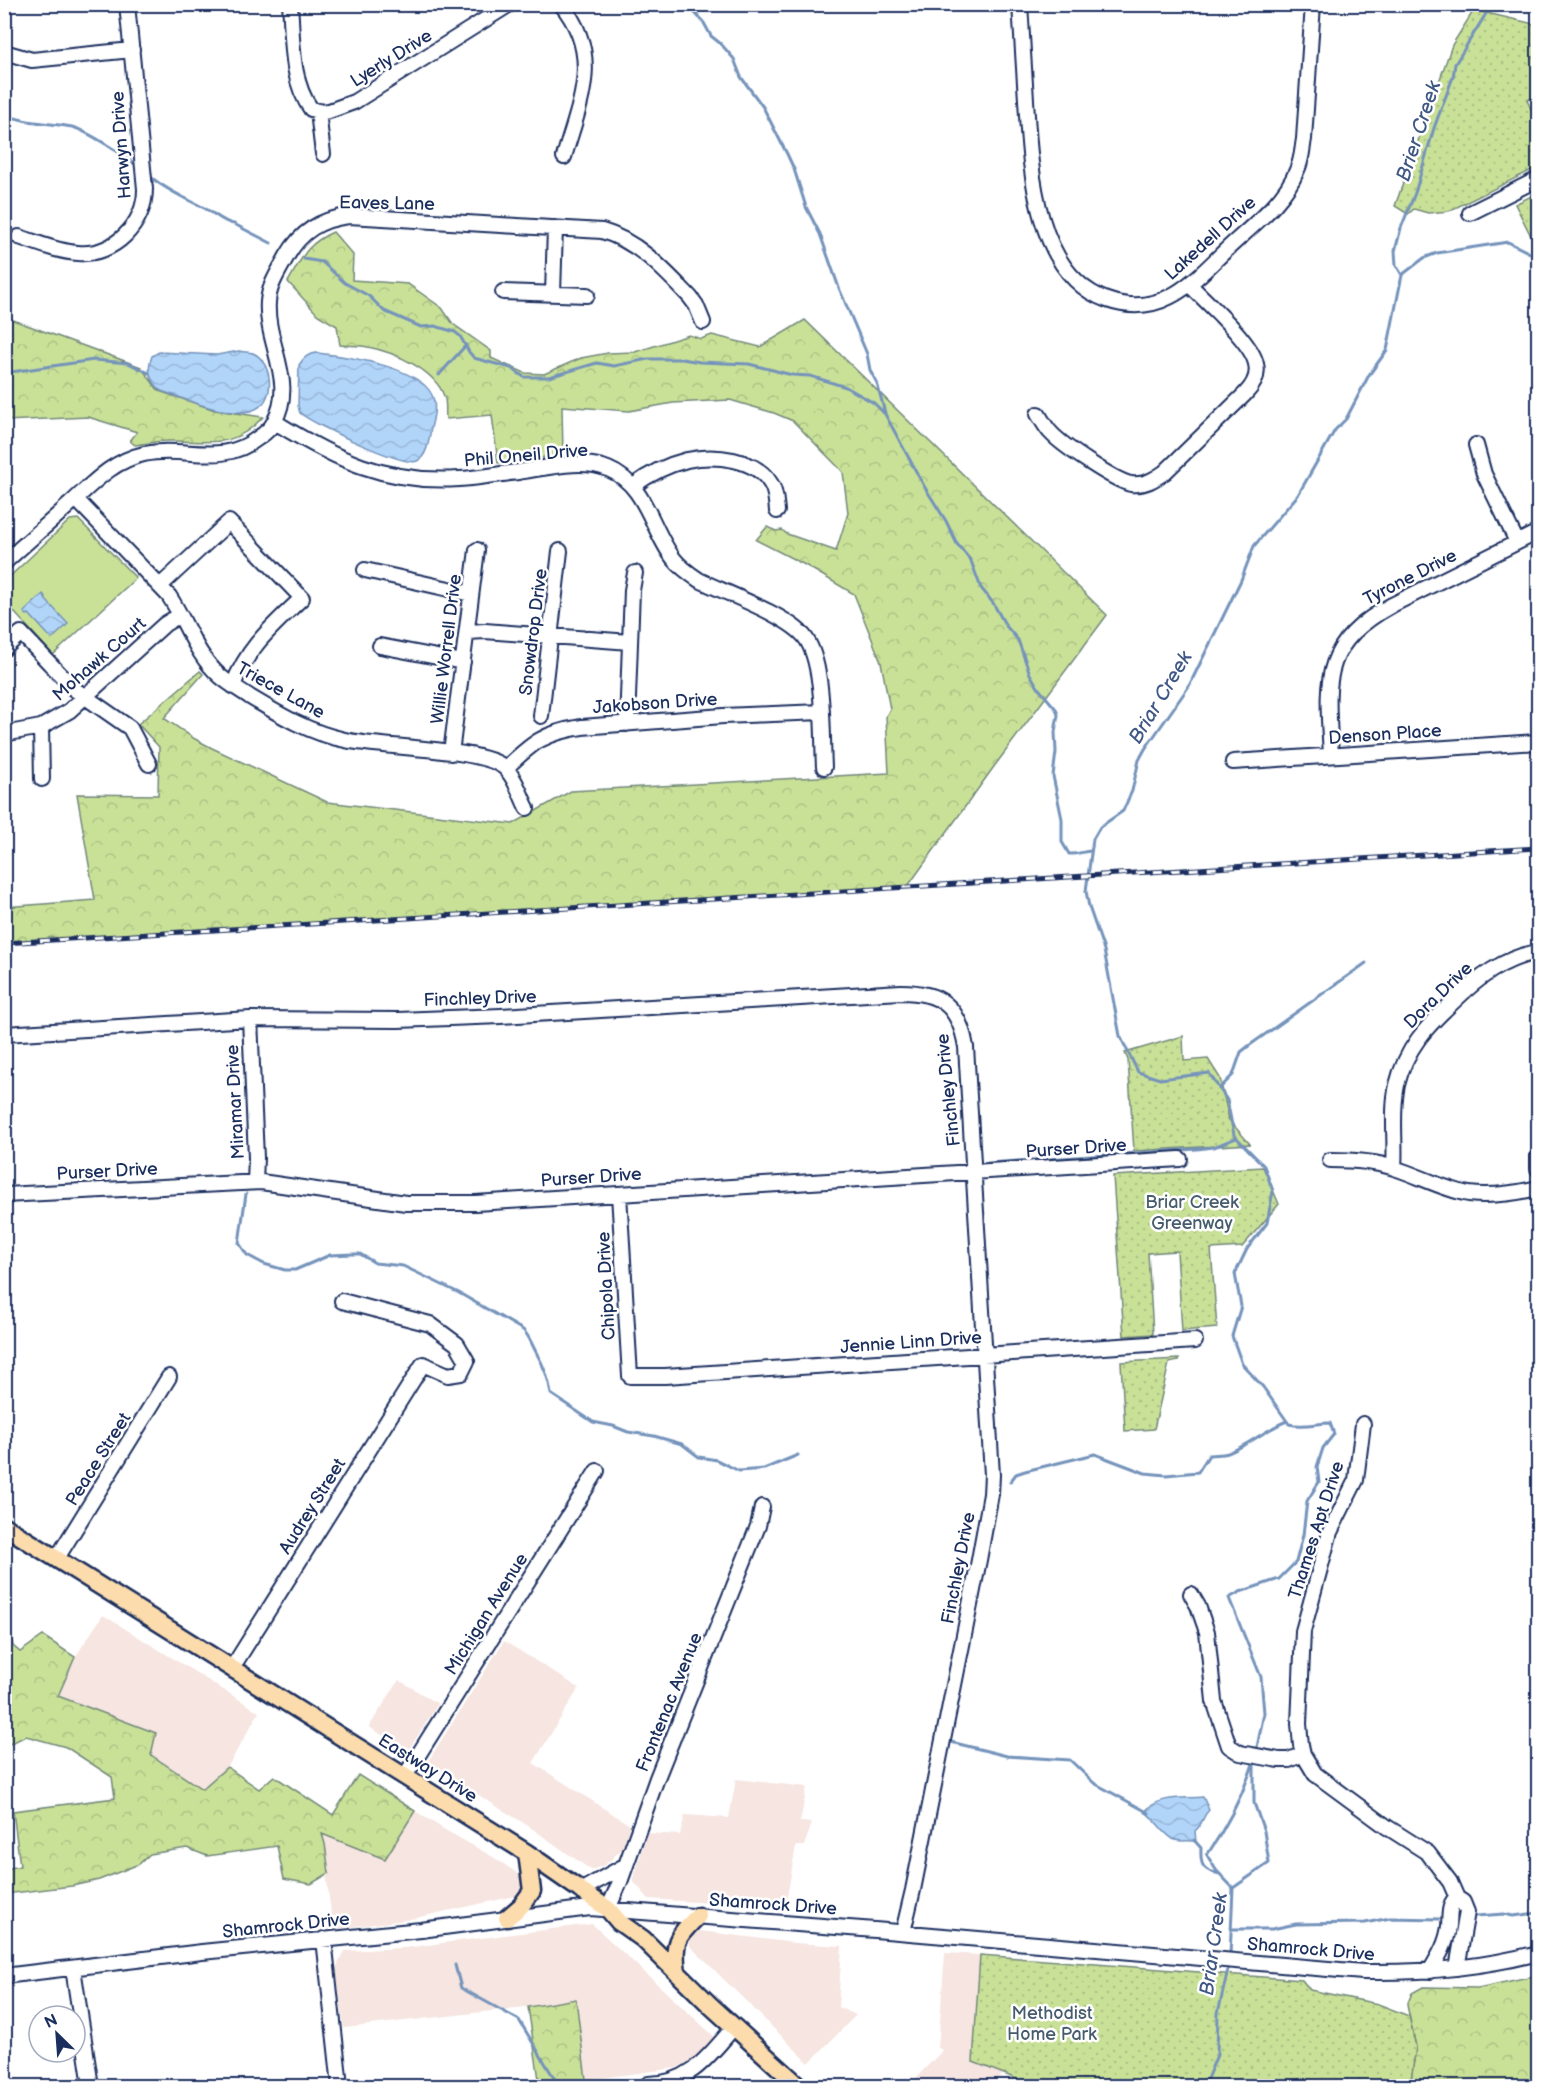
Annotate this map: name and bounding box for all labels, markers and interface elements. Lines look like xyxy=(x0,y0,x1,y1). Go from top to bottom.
street label: Lyerly Drive xyxy=(347,25,436,92)
water label: Brier Creek xyxy=(1391,77,1447,184)
street label: Harwyn Drive xyxy=(107,90,136,200)
street label: Eaves Lane xyxy=(339,192,435,215)
street label: Lakedell Drive xyxy=(1160,192,1260,285)
street label: Phil Oneil Drive xyxy=(463,440,589,471)
street label: Tyrone Drive xyxy=(1360,545,1461,610)
street label: Snowdrop Drive xyxy=(515,567,552,697)
street label: Willie Worrell Drive xyxy=(427,573,466,725)
street label: Mohawk Court xyxy=(48,613,151,706)
water label: Briar Creek xyxy=(1124,646,1198,748)
street label: Triece Lane xyxy=(233,658,329,723)
street label: Jakobson Drive xyxy=(592,689,718,718)
street label: Denson Place xyxy=(1328,720,1443,749)
street label: Dora Drive xyxy=(1400,958,1477,1033)
street label: Finchley Drive xyxy=(423,986,537,1011)
street label: Finchley Drive xyxy=(932,1032,965,1147)
street label: Miramar Drive xyxy=(222,1044,249,1160)
street label: Purser Drive xyxy=(1025,1134,1128,1162)
street label: Purser Drive xyxy=(56,1158,158,1185)
street label: Purser Drive xyxy=(540,1163,643,1191)
park label: Briar Creek Greenway xyxy=(1145,1192,1239,1234)
street label: Chipola Drive xyxy=(593,1231,620,1341)
street label: Jennie Linn Drive xyxy=(840,1327,983,1358)
street label: Peace Street xyxy=(62,1409,136,1510)
street label: Audrey Street xyxy=(275,1454,350,1558)
street label: Thames Apt Drive xyxy=(1284,1458,1349,1602)
street label: Finchley Drive xyxy=(937,1510,980,1626)
street label: Michigan Avenue xyxy=(441,1549,532,1679)
street label: Frontenac Avenue xyxy=(632,1629,707,1775)
street label: Eastway Drive xyxy=(374,1730,481,1807)
street label: Shamrock Drive xyxy=(708,1890,838,1919)
water label: Briar Creek xyxy=(1195,1890,1233,1997)
street label: Shamrock Drive xyxy=(221,1908,351,1943)
street label: Shamrock Drive xyxy=(1246,1933,1376,1966)
park label: Methodist Home Park xyxy=(1007,2003,1097,2045)
north arrow xyxy=(27,2004,87,2064)
text: N xyxy=(42,2011,61,2033)

